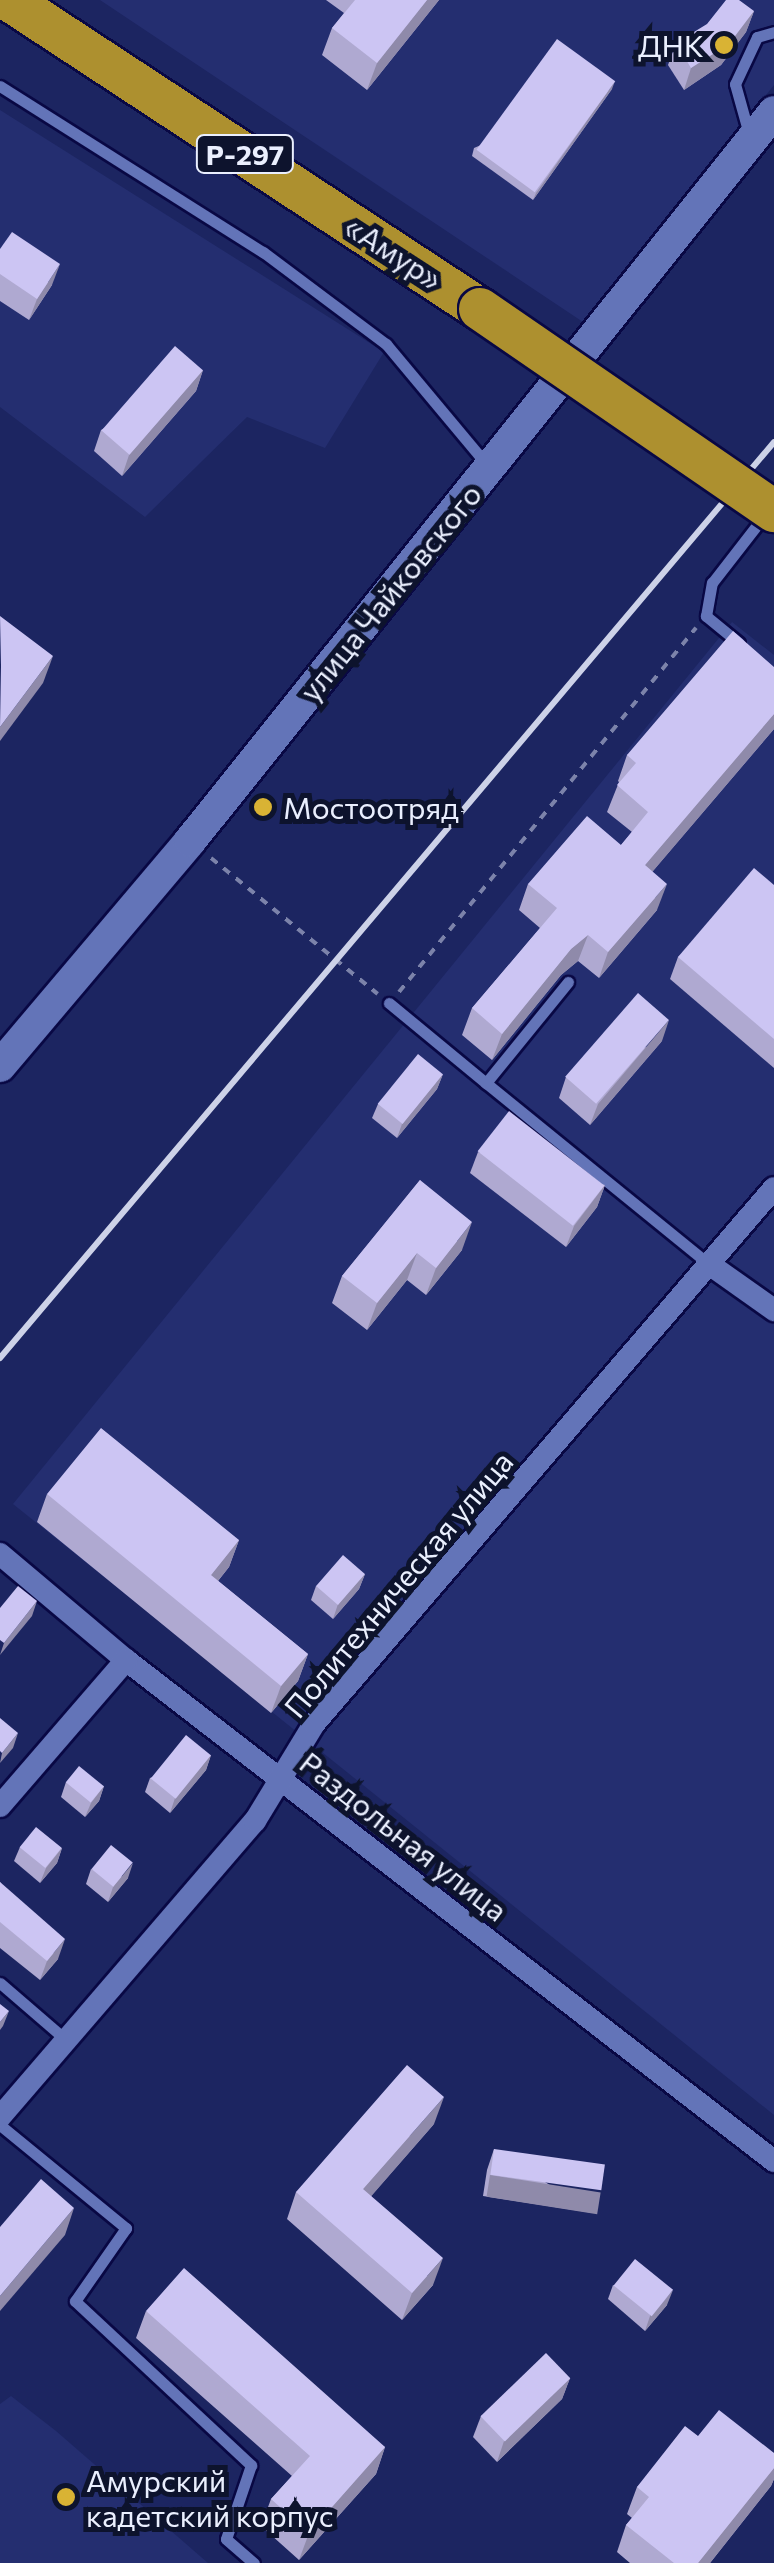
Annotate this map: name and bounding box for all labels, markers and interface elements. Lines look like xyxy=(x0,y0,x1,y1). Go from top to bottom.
place label: ДНК xyxy=(638,27,704,63)
marker: ДНК xyxy=(713,34,735,56)
road number: Р-297 xyxy=(195,131,295,177)
street label: «Амур» xyxy=(339,207,449,297)
street label: улица Чайковского xyxy=(291,476,489,708)
place label: Мостоотряд xyxy=(283,789,459,825)
marker: Мостоотряд xyxy=(252,796,274,818)
street label: Политехническая улица xyxy=(276,1444,520,1724)
street label: Раздольная улица xyxy=(293,1744,515,1928)
place label: Амурский кадетский корпус xyxy=(86,2462,334,2532)
marker: Амурский кадетский корпус xyxy=(55,2486,77,2508)

